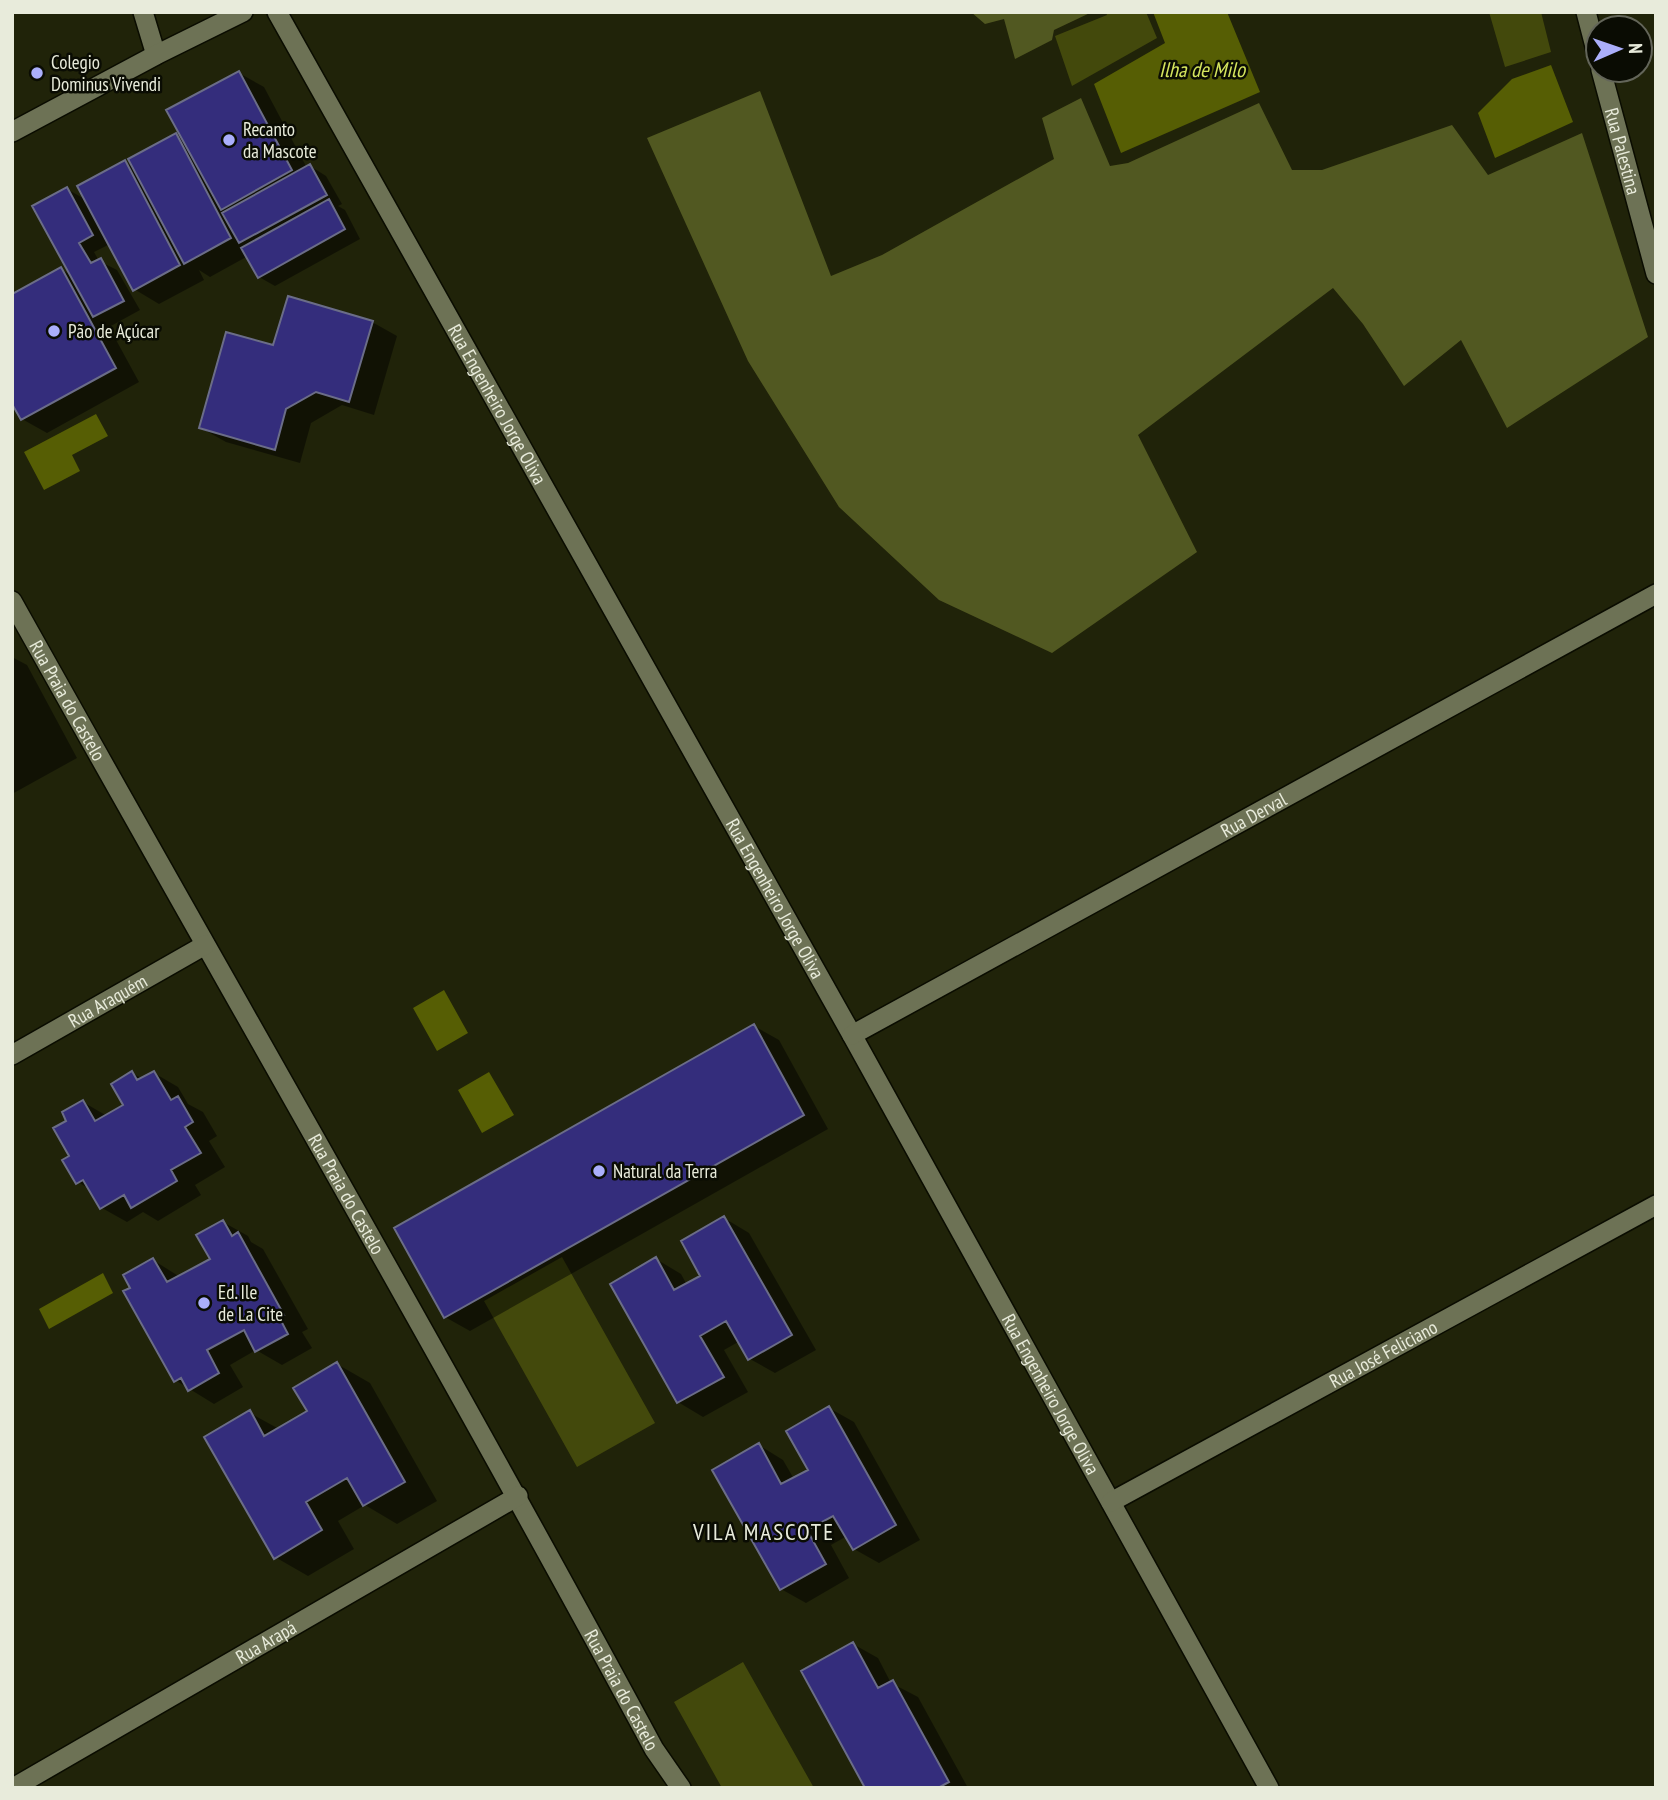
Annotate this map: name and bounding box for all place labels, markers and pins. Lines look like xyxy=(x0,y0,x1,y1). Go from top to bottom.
place label: Colegio Dominus Vivendi xyxy=(51,50,161,96)
marker: Colegio Dominus Vivendi xyxy=(29,65,45,81)
place label: Recanto da Mascote xyxy=(243,117,317,163)
marker: Recanto da Mascote xyxy=(221,132,237,148)
place label: Pão de Açúcar xyxy=(68,319,160,343)
marker: Pão de Açúcar xyxy=(46,323,62,339)
place label: Natural da Terra xyxy=(613,1159,717,1183)
marker: Natural da Terra xyxy=(591,1163,607,1179)
place label: Ed. Ile de La Cite xyxy=(218,1280,283,1326)
marker: Ed. Ile de La Cite xyxy=(196,1295,212,1311)

